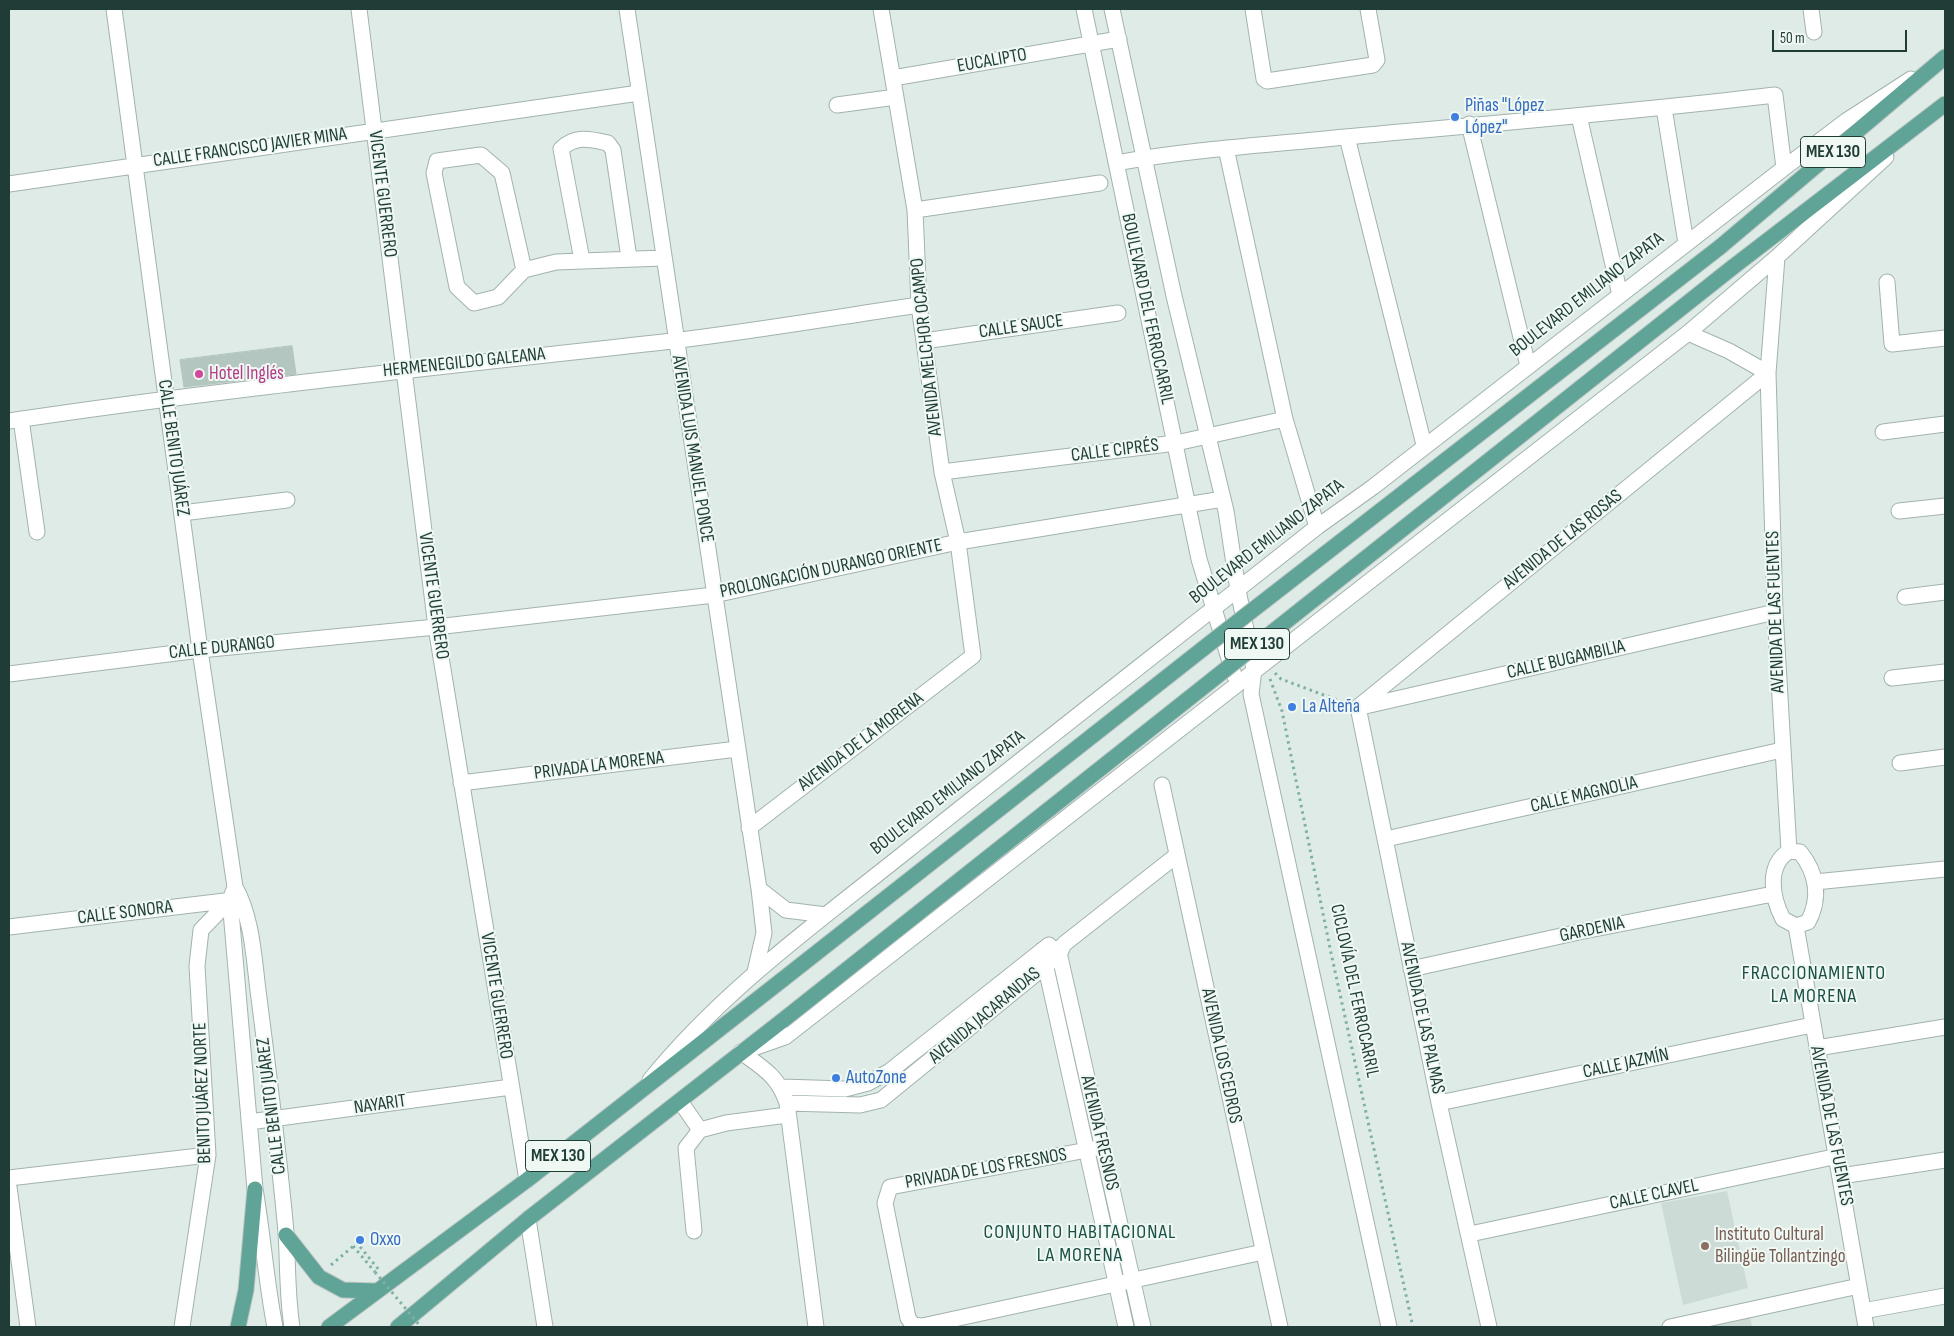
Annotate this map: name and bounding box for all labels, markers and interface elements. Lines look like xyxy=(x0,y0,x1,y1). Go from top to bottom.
scale bar xyxy=(1774,20,1909,52)
text: 50 m xyxy=(1780,29,1805,48)
street label: EUCALIPTO xyxy=(955,44,1029,78)
place label: Piñas "López López" xyxy=(1465,95,1544,139)
marker: Piñas "López López" xyxy=(1449,111,1461,123)
street label: CALLE FRANCISCO JAVIER MINA xyxy=(152,123,348,173)
street label: VICENTE GUERRERO xyxy=(363,129,401,259)
road number: MEX 130 xyxy=(1800,136,1866,168)
street label: BOULEVARD DEL FERROCARRIL xyxy=(1116,212,1178,406)
street label: BOULEVARD EMILIANO ZAPATA xyxy=(1505,228,1669,362)
street label: AVENIDA MELCHOR OCAMPO xyxy=(906,257,948,437)
street label: CALLE SAUCE xyxy=(977,310,1065,344)
street label: HERMENEGILDO GALEANA xyxy=(382,343,546,383)
street label: AVENIDA LUIS MANUEL PONCE xyxy=(666,354,718,544)
place label: Hotel Inglés xyxy=(209,363,284,385)
marker: Hotel Inglés xyxy=(193,368,205,380)
street label: CALLE BENITO JUÁREZ xyxy=(152,378,194,518)
street label: CALLE CIPRÉS xyxy=(1070,434,1160,468)
street label: BOULEVARD EMILIANO ZAPATA xyxy=(1185,475,1349,609)
street label: AVENIDA DE LAS ROSAS xyxy=(1499,485,1627,595)
street label: AVENIDA DE LAS FUENTES xyxy=(1762,530,1790,694)
street label: VICENTE GUERRERO xyxy=(413,531,453,661)
street label: PROLONGACIÓN DURANGO ORIENTE xyxy=(718,534,944,604)
road number: MEX 130 xyxy=(1224,629,1290,660)
street label: CALLE DURANGO xyxy=(168,631,276,665)
street label: CALLE BUGAMBILIA xyxy=(1505,635,1627,685)
street label: AVENIDA DE LA MORENA xyxy=(794,687,928,797)
place label: La Alteña xyxy=(1302,696,1360,718)
marker: La Alteña xyxy=(1286,701,1298,713)
street label: BOULEVARD EMILIANO ZAPATA xyxy=(866,726,1030,860)
street label: PRIVADA LA MORENA xyxy=(533,747,665,785)
street label: CALLE MAGNOLIA xyxy=(1528,772,1640,818)
street label: CALLE SONORA xyxy=(76,896,174,930)
street label: CICLOVÍA DEL FERROCARRIL xyxy=(1324,902,1384,1080)
street label: GARDENIA xyxy=(1558,912,1626,948)
street label: VICENTE GUERRERO xyxy=(475,931,517,1061)
street label: AVENIDA DE LAS PALMAS xyxy=(1395,940,1449,1096)
district label: FRACCIONAMIENTO LA MORENA xyxy=(1740,962,1888,1009)
street label: AVENIDA JACARANDAS xyxy=(925,963,1045,1069)
street label: AVENIDA LOS CEDROS xyxy=(1196,986,1246,1126)
street label: BENITO JUÁREZ NORTE xyxy=(189,1022,217,1164)
street label: CALLE BENITO JUÁREZ xyxy=(252,1036,292,1176)
street label: CALLE JAZMÍN xyxy=(1581,1044,1671,1084)
street label: AVENIDA DE LAS FUENTES xyxy=(1804,1044,1858,1208)
place label: AutoZone xyxy=(846,1067,907,1089)
marker: AutoZone xyxy=(830,1072,842,1084)
street label: AVENIDA FRESNOS xyxy=(1075,1073,1123,1193)
street label: NAYARIT xyxy=(352,1090,408,1120)
road number: MEX 130 xyxy=(526,1140,590,1172)
street label: PRIVADA DE LOS FRESNOS xyxy=(903,1144,1069,1194)
street label: CALLE CLAVEL xyxy=(1608,1175,1700,1215)
district label: CONJUNTO HABITACIONAL LA MORENA xyxy=(981,1221,1179,1268)
place label: Instituto Cultural Bilingüe Tollantzingo xyxy=(1715,1224,1846,1268)
place label: Oxxo xyxy=(370,1229,401,1251)
marker: Oxxo xyxy=(354,1234,366,1246)
marker: Instituto Cultural Bilingüe Tollantzingo xyxy=(1699,1240,1711,1252)

